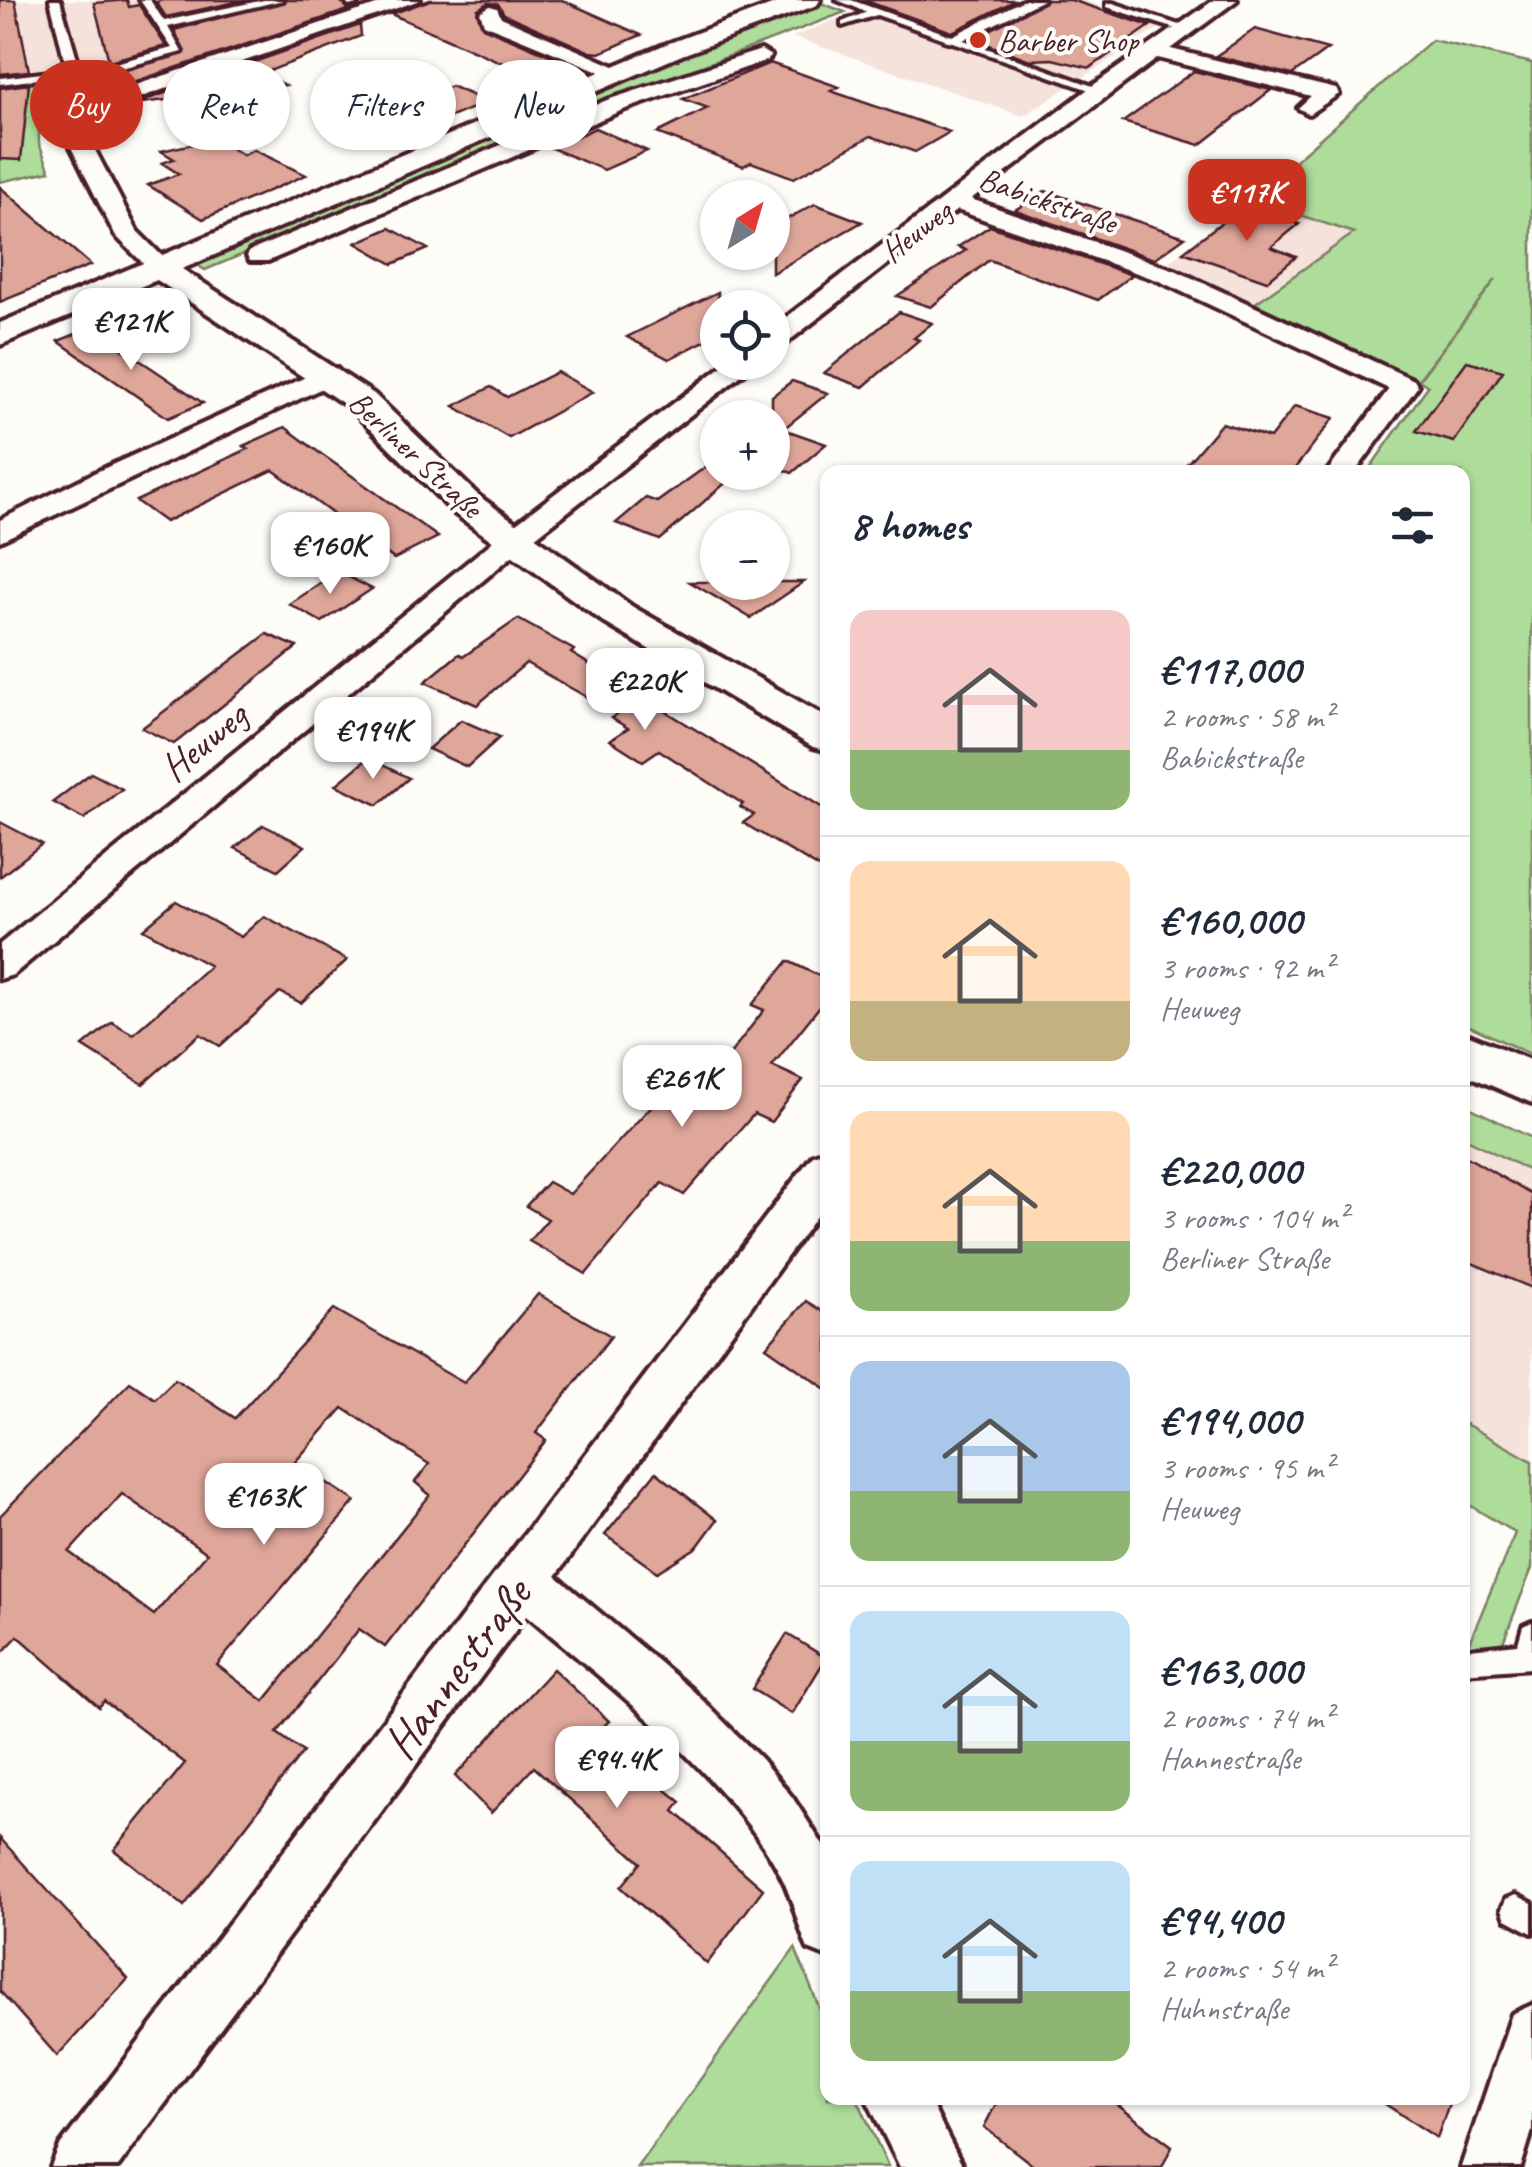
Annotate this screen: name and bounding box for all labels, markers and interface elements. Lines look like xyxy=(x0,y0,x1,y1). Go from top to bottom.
place label: Barber Shop xyxy=(998,20,1140,61)
marker: Barber Shop xyxy=(967,29,989,51)
chip: Buy xyxy=(30,60,143,150)
chip: Rent xyxy=(163,60,290,150)
chip: Filters xyxy=(310,60,456,150)
chip: New xyxy=(476,60,597,150)
street label: Babickstraße xyxy=(974,158,1124,244)
pin: €117K xyxy=(1177,159,1317,244)
text: €117K xyxy=(1210,171,1284,212)
north arrow xyxy=(700,180,790,270)
map controls xyxy=(700,180,790,600)
street label: Heuweg xyxy=(873,189,962,272)
pin: €121K xyxy=(61,288,201,373)
button: locate xyxy=(700,290,790,380)
text: €121K xyxy=(94,300,168,341)
street label: Berliner Straße xyxy=(340,382,493,529)
button: + xyxy=(700,400,790,490)
icon: filters xyxy=(1385,498,1440,553)
text: 8 homes xyxy=(850,499,969,552)
button: − xyxy=(700,510,790,600)
pin: €160K xyxy=(260,512,400,597)
text: €160K xyxy=(293,524,367,565)
text: €117,000 xyxy=(1160,643,1300,696)
pin: €220K xyxy=(575,648,715,733)
icon: home xyxy=(930,650,1050,770)
text: €220K xyxy=(608,660,682,701)
street label: Heuweg xyxy=(150,689,259,792)
text: 2 rooms · 58 m² xyxy=(1160,696,1333,737)
pin: €194K xyxy=(303,697,443,782)
text: €194K xyxy=(336,709,410,750)
text: Babickstraße xyxy=(1160,737,1303,778)
text: €160,000 xyxy=(1160,894,1302,947)
icon: home xyxy=(930,901,1050,1021)
text: 3 rooms · 92 m² xyxy=(1160,947,1333,988)
text: Heuweg xyxy=(1160,988,1239,1029)
pin: €261K xyxy=(612,1045,752,1130)
text: €261K xyxy=(645,1057,719,1098)
text: €220,000 xyxy=(1160,1144,1301,1197)
icon: home xyxy=(930,1151,1050,1271)
text: 3 rooms · 104 m² xyxy=(1160,1197,1347,1238)
text: Berliner Straße xyxy=(1160,1238,1329,1279)
text: €194,000 xyxy=(1160,1394,1300,1447)
icon: home xyxy=(930,1401,1050,1521)
text: 3 rooms · 95 m² xyxy=(1160,1447,1333,1488)
pin: €163K xyxy=(194,1463,334,1548)
text: €163K xyxy=(227,1475,301,1516)
text: Heuweg xyxy=(1160,1488,1239,1529)
street label: Hannestraße xyxy=(369,1564,546,1771)
text: €163,000 xyxy=(1160,1644,1302,1697)
icon: home xyxy=(930,1651,1050,1771)
text: 2 rooms · 74 m² xyxy=(1160,1697,1333,1738)
pin: €94.4K xyxy=(536,1726,698,1811)
text: €94.4K xyxy=(577,1738,657,1779)
text: Hannestraße xyxy=(1160,1738,1300,1779)
text: €94,400 xyxy=(1160,1894,1281,1947)
icon: home xyxy=(930,1901,1050,2021)
text: 2 rooms · 54 m² xyxy=(1160,1947,1333,1988)
text: Huhnstraße xyxy=(1160,1988,1288,2029)

